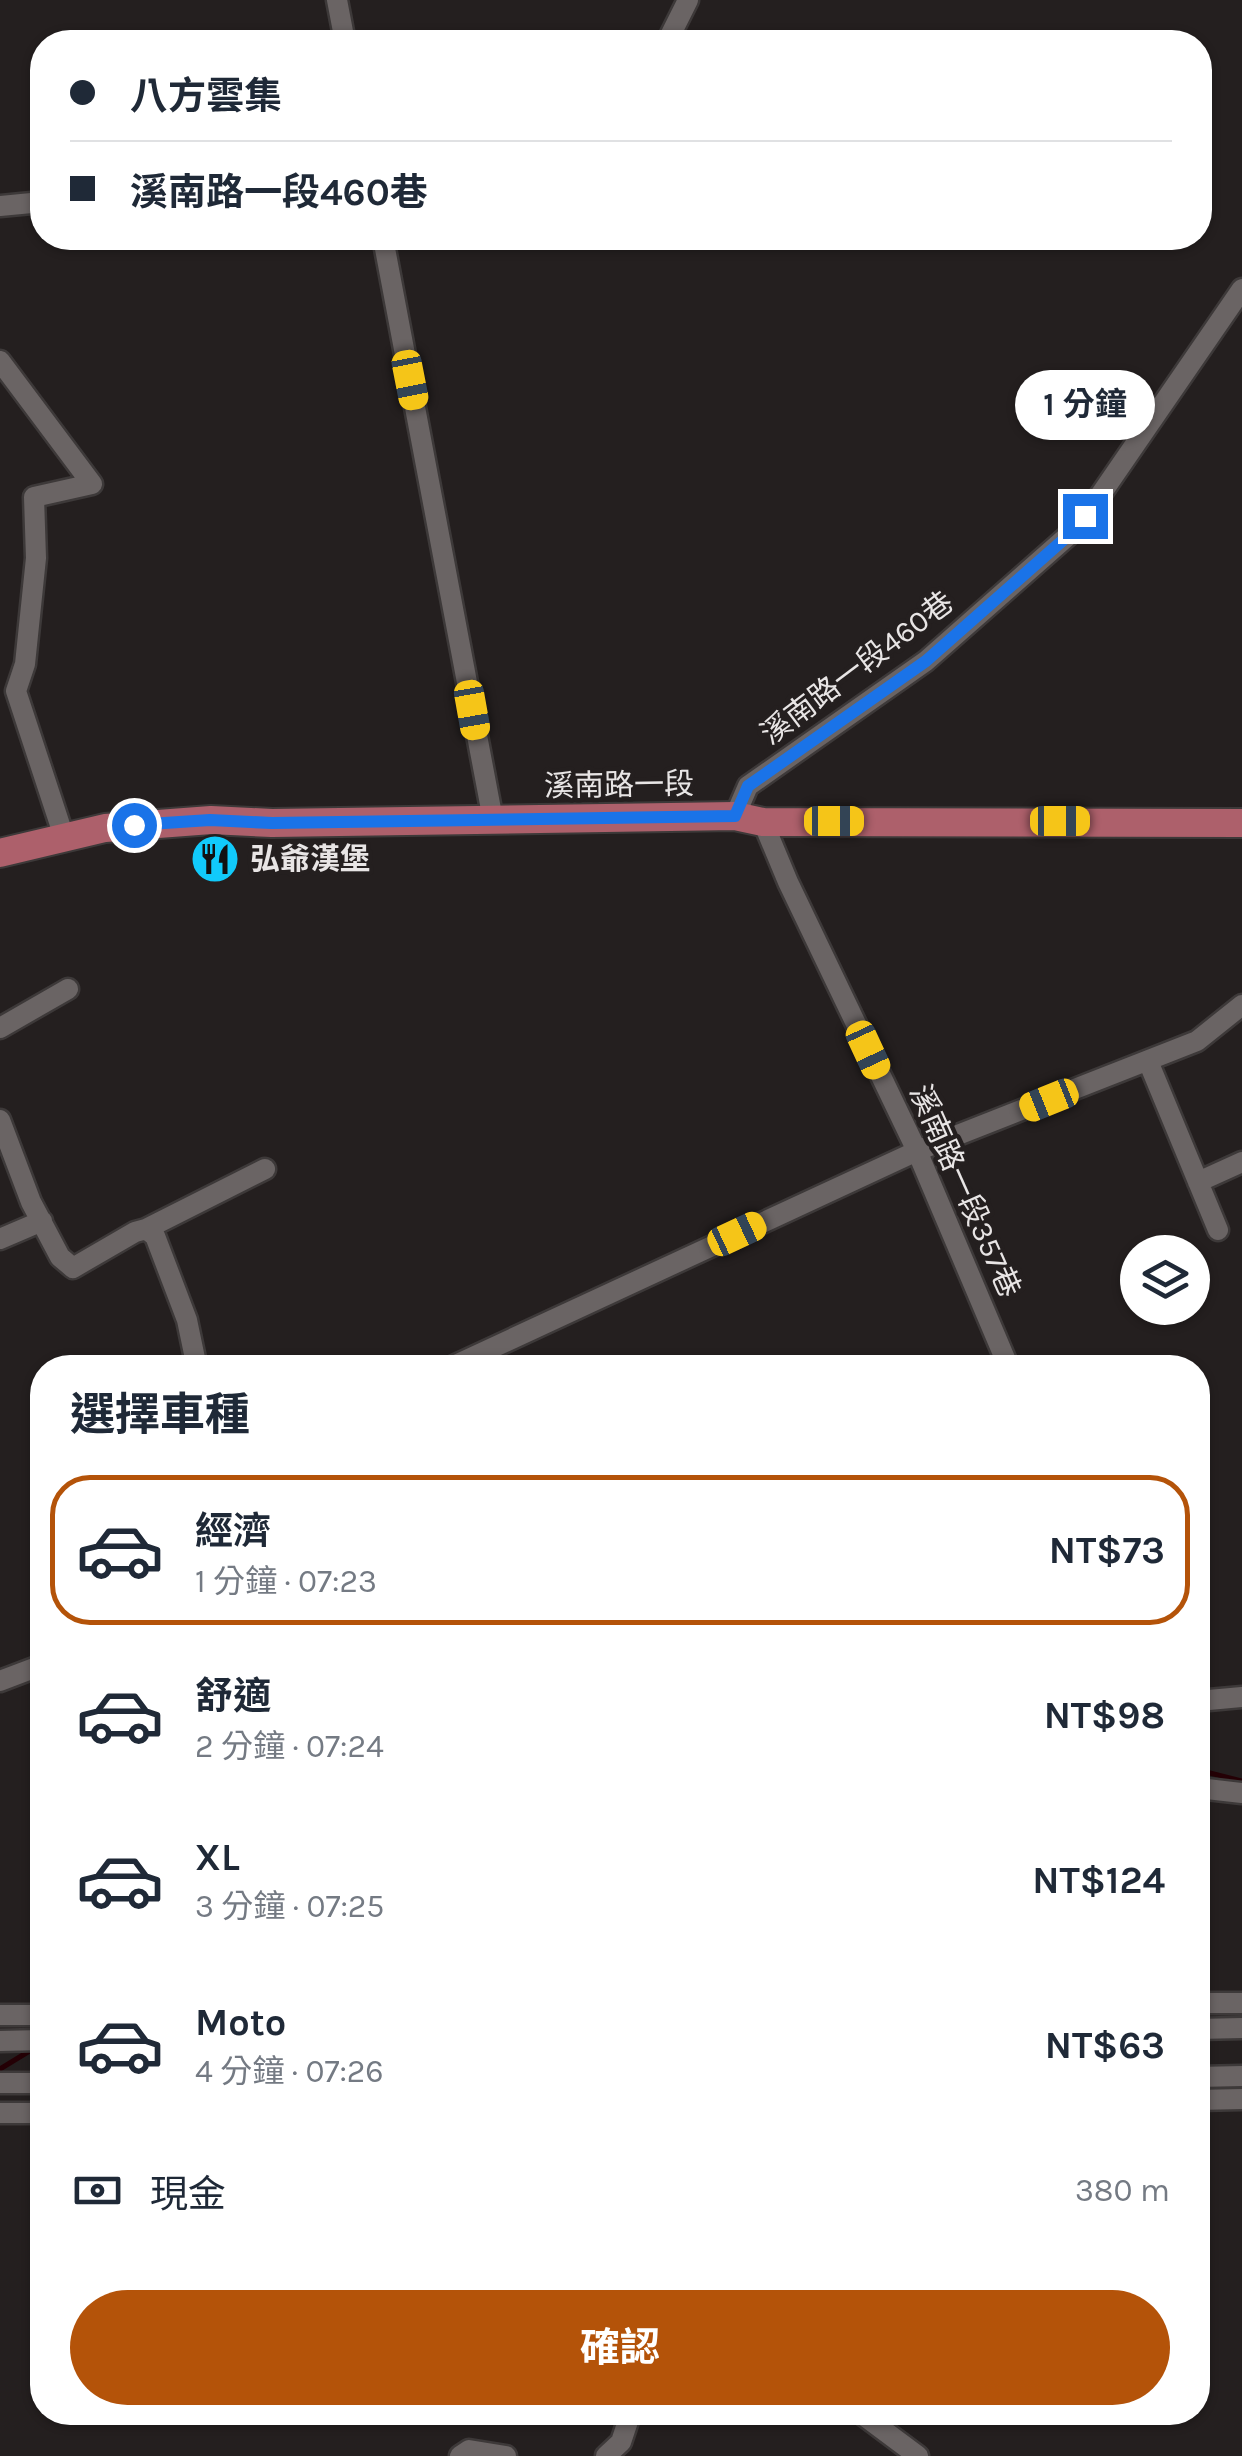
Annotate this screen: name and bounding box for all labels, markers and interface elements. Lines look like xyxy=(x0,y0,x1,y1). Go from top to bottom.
text: 八方雲集 xyxy=(130,74,282,119)
text: 溪南路一段460巷 xyxy=(130,170,428,215)
car xyxy=(390,348,430,412)
callout: 1 分鐘 xyxy=(1015,371,1155,441)
text: 1 分鐘 xyxy=(1043,386,1127,423)
route end xyxy=(1063,494,1108,539)
street label: 溪南路一段460巷 xyxy=(754,584,960,752)
car xyxy=(452,678,492,742)
street label: 溪南路一段 xyxy=(544,766,694,804)
route start xyxy=(112,803,157,848)
car xyxy=(804,806,864,836)
car xyxy=(1030,806,1090,836)
restaurant icon: 弘爺漢堡 xyxy=(189,833,241,885)
place label: 弘爺漢堡 xyxy=(250,841,370,877)
car xyxy=(842,1016,894,1084)
car xyxy=(1016,1075,1082,1125)
street label: 溪南路一段357巷 xyxy=(902,1079,1028,1303)
car xyxy=(703,1208,771,1260)
map controls xyxy=(1120,1235,1210,1325)
button: layers xyxy=(1120,1235,1210,1325)
text: 選擇車種 xyxy=(70,1389,250,1441)
icon: car xyxy=(75,1505,165,1595)
text: 經濟 xyxy=(195,1509,271,1554)
text: NT$73 xyxy=(1049,1528,1165,1573)
text: 1 分鐘 · 07:23 xyxy=(195,1563,377,1600)
icon: car xyxy=(75,1670,165,1760)
text: 舒適 xyxy=(195,1674,271,1719)
text: NT$98 xyxy=(1044,1693,1165,1738)
text: 2 分鐘 · 07:24 xyxy=(195,1728,384,1765)
icon: car xyxy=(75,1835,165,1925)
text: XL xyxy=(195,1835,240,1880)
text: NT$124 xyxy=(1032,1858,1165,1903)
text: 3 分鐘 · 07:25 xyxy=(195,1888,384,1925)
icon: car xyxy=(75,2000,165,2090)
text: Moto xyxy=(195,2000,286,2045)
text: NT$63 xyxy=(1045,2023,1165,2068)
text: 4 分鐘 · 07:26 xyxy=(195,2053,384,2090)
icon: cash xyxy=(70,2163,125,2218)
text: 現金 xyxy=(150,2172,226,2217)
text: 380 m xyxy=(1075,2172,1170,2209)
button: 確認 xyxy=(70,2290,1170,2405)

